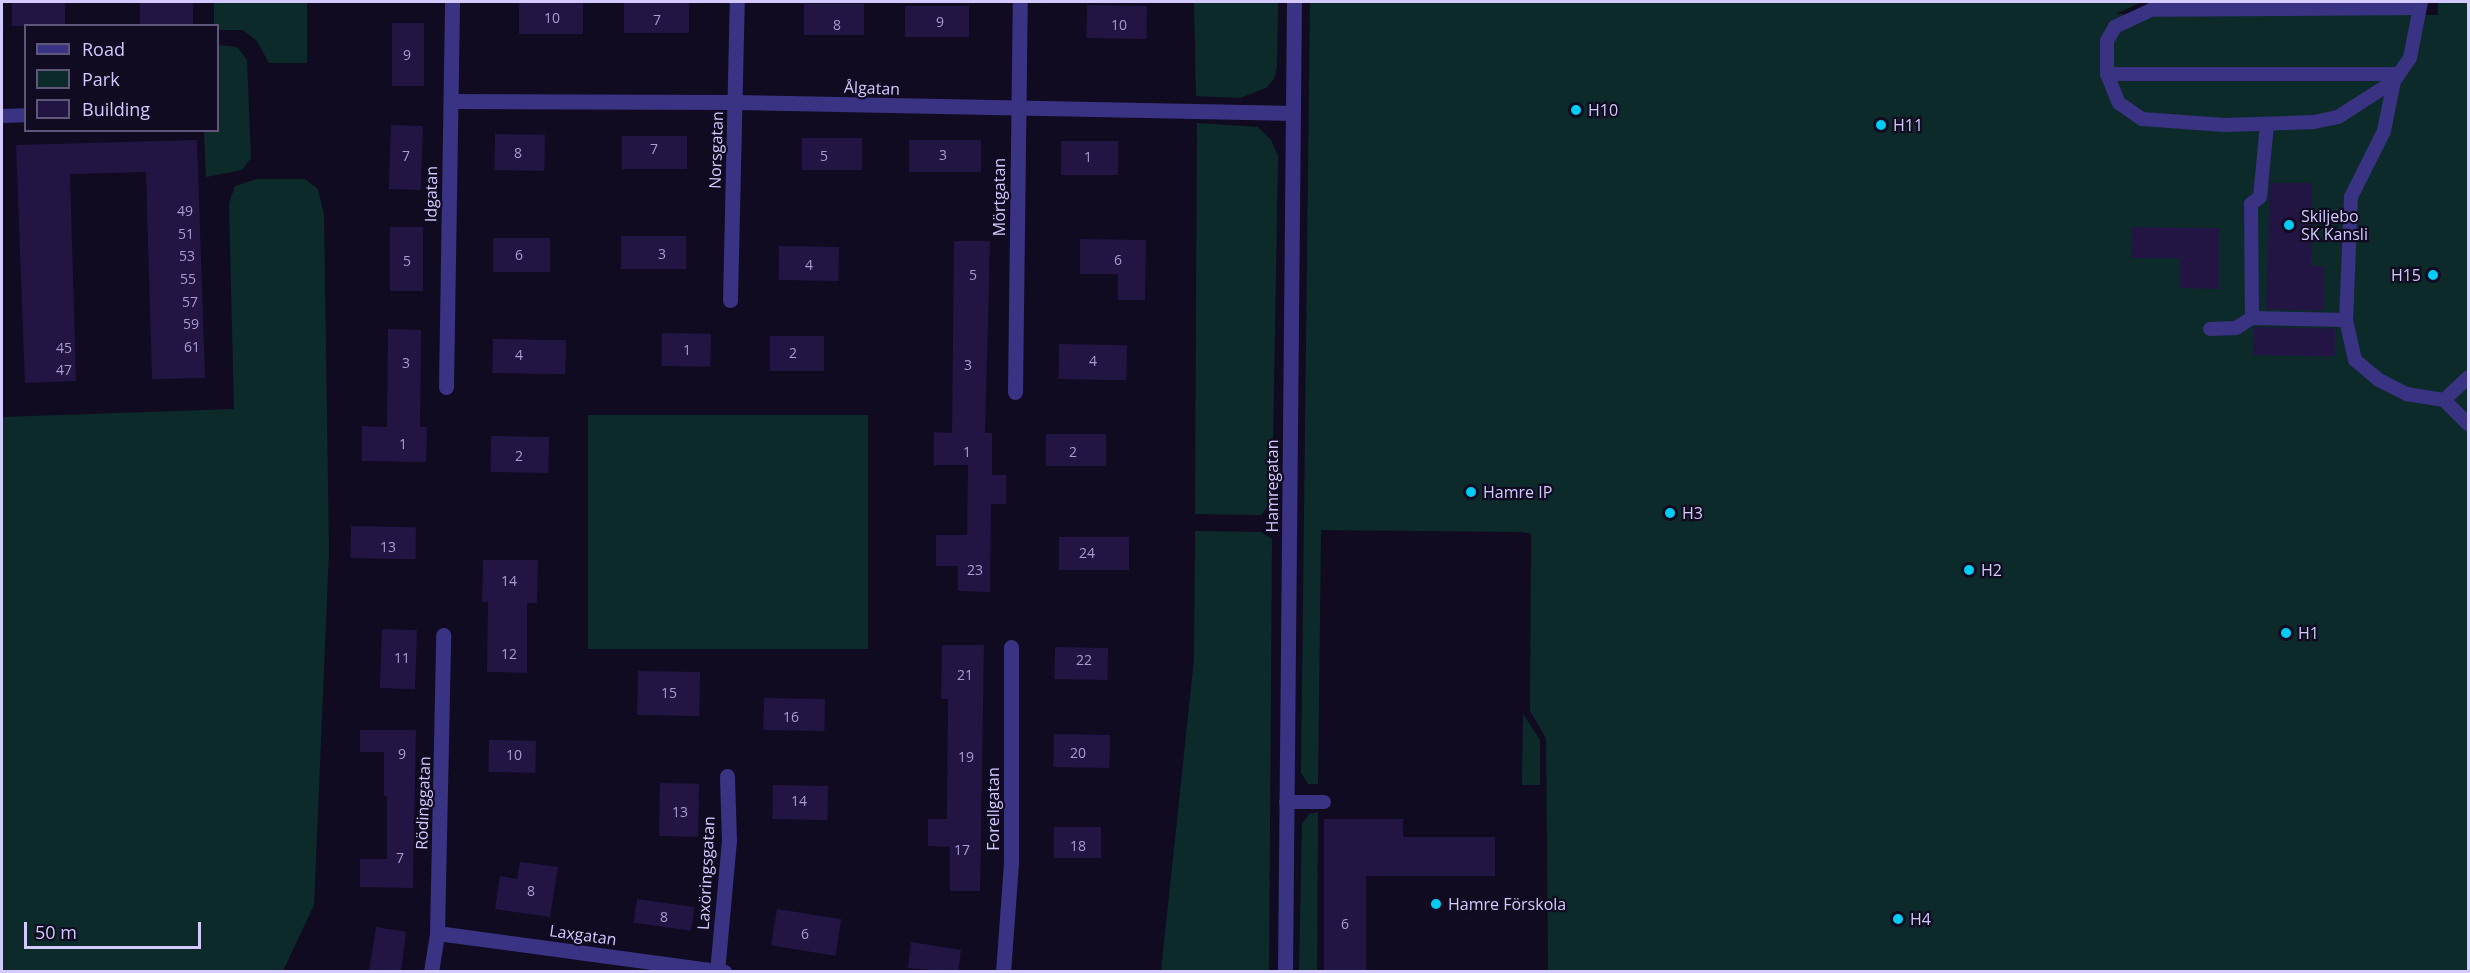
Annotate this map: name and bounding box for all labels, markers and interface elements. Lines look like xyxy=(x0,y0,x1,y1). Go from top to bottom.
house number: 10 xyxy=(544,10,560,26)
house number: 7 xyxy=(653,12,661,28)
house number: 9 xyxy=(936,14,944,30)
house number: 8 xyxy=(833,17,841,33)
house number: 10 xyxy=(1111,17,1127,33)
legend xyxy=(24,24,219,132)
text: Road xyxy=(82,37,125,61)
house number: 9 xyxy=(403,47,411,63)
text: Park xyxy=(82,67,120,91)
street label: Ålgatan xyxy=(844,77,900,99)
text: Building xyxy=(82,97,150,121)
place label: H10 xyxy=(1588,100,1618,120)
marker: H10 xyxy=(1569,103,1583,117)
street label: Norsgatan xyxy=(705,111,727,189)
place label: H11 xyxy=(1893,115,1923,135)
marker: H11 xyxy=(1874,118,1888,132)
house number: 7 xyxy=(650,141,658,157)
house number: 8 xyxy=(514,145,522,161)
house number: 3 xyxy=(939,147,947,163)
house number: 7 xyxy=(402,148,410,164)
house number: 5 xyxy=(820,148,828,164)
house number: 1 xyxy=(1084,149,1092,165)
street label: Mörtgatan xyxy=(989,158,1009,236)
street label: Idgatan xyxy=(421,166,441,222)
house number: 49 xyxy=(177,203,193,219)
place label: Skiljebo SK Kansli xyxy=(2301,206,2368,244)
marker: Skiljebo SK Kansli xyxy=(2282,218,2296,232)
house number: 51 xyxy=(178,226,194,242)
house number: 3 xyxy=(658,246,666,262)
house number: 6 xyxy=(515,247,523,263)
house number: 53 xyxy=(179,248,195,264)
house number: 6 xyxy=(1114,252,1122,268)
house number: 5 xyxy=(403,253,411,269)
house number: 4 xyxy=(805,257,813,273)
place label: H15 xyxy=(2391,265,2421,285)
house number: 5 xyxy=(969,267,977,283)
marker: H15 xyxy=(2426,268,2440,282)
house number: 55 xyxy=(180,271,196,287)
house number: 57 xyxy=(182,294,198,310)
house number: 59 xyxy=(183,316,199,332)
house number: 61 xyxy=(184,339,200,355)
house number: 45 xyxy=(56,340,72,356)
house number: 1 xyxy=(683,342,691,358)
house number: 2 xyxy=(789,345,797,361)
house number: 4 xyxy=(515,347,523,363)
house number: 4 xyxy=(1089,353,1097,369)
house number: 3 xyxy=(402,355,410,371)
house number: 3 xyxy=(964,357,972,373)
house number: 47 xyxy=(56,362,72,378)
house number: 1 xyxy=(399,436,407,452)
street label: Hamregatan xyxy=(1262,439,1282,533)
house number: 1 xyxy=(963,444,971,460)
house number: 2 xyxy=(1069,444,1077,460)
house number: 2 xyxy=(515,448,523,464)
place label: Hamre IP xyxy=(1483,482,1552,502)
marker: Hamre IP xyxy=(1464,485,1478,499)
place label: H3 xyxy=(1682,503,1703,523)
marker: H3 xyxy=(1663,506,1677,520)
house number: 13 xyxy=(380,539,396,555)
house number: 24 xyxy=(1079,545,1095,561)
place label: H2 xyxy=(1981,560,2002,580)
house number: 23 xyxy=(967,562,983,578)
marker: H2 xyxy=(1962,563,1976,577)
house number: 14 xyxy=(501,573,517,589)
place label: H1 xyxy=(2298,623,2319,643)
marker: H1 xyxy=(2279,626,2293,640)
house number: 12 xyxy=(501,646,517,662)
house number: 11 xyxy=(394,650,410,666)
house number: 22 xyxy=(1076,652,1092,668)
house number: 21 xyxy=(957,667,973,683)
house number: 15 xyxy=(661,685,677,701)
house number: 16 xyxy=(783,709,799,725)
house number: 20 xyxy=(1070,745,1086,761)
house number: 9 xyxy=(398,746,406,762)
house number: 10 xyxy=(506,747,522,763)
house number: 19 xyxy=(958,749,974,765)
street label: Rödinggatan xyxy=(412,756,434,850)
street label: Forellgatan xyxy=(983,767,1003,851)
house number: 14 xyxy=(791,793,807,809)
house number: 13 xyxy=(672,804,688,820)
street label: Laxöringsgatan xyxy=(693,816,719,930)
house number: 18 xyxy=(1070,838,1086,854)
house number: 17 xyxy=(954,842,970,858)
house number: 7 xyxy=(396,850,404,866)
house number: 8 xyxy=(527,883,535,899)
place label: Hamre Förskola xyxy=(1448,894,1566,914)
marker: Hamre Förskola xyxy=(1429,897,1443,911)
house number: 8 xyxy=(660,909,668,925)
place label: H4 xyxy=(1910,909,1931,929)
scale bar xyxy=(27,910,204,948)
marker: H4 xyxy=(1891,912,1905,926)
house number: 6 xyxy=(1341,916,1349,932)
text: 50 m xyxy=(35,920,77,944)
street label: Laxgatan xyxy=(548,921,618,949)
house number: 6 xyxy=(801,926,809,942)

